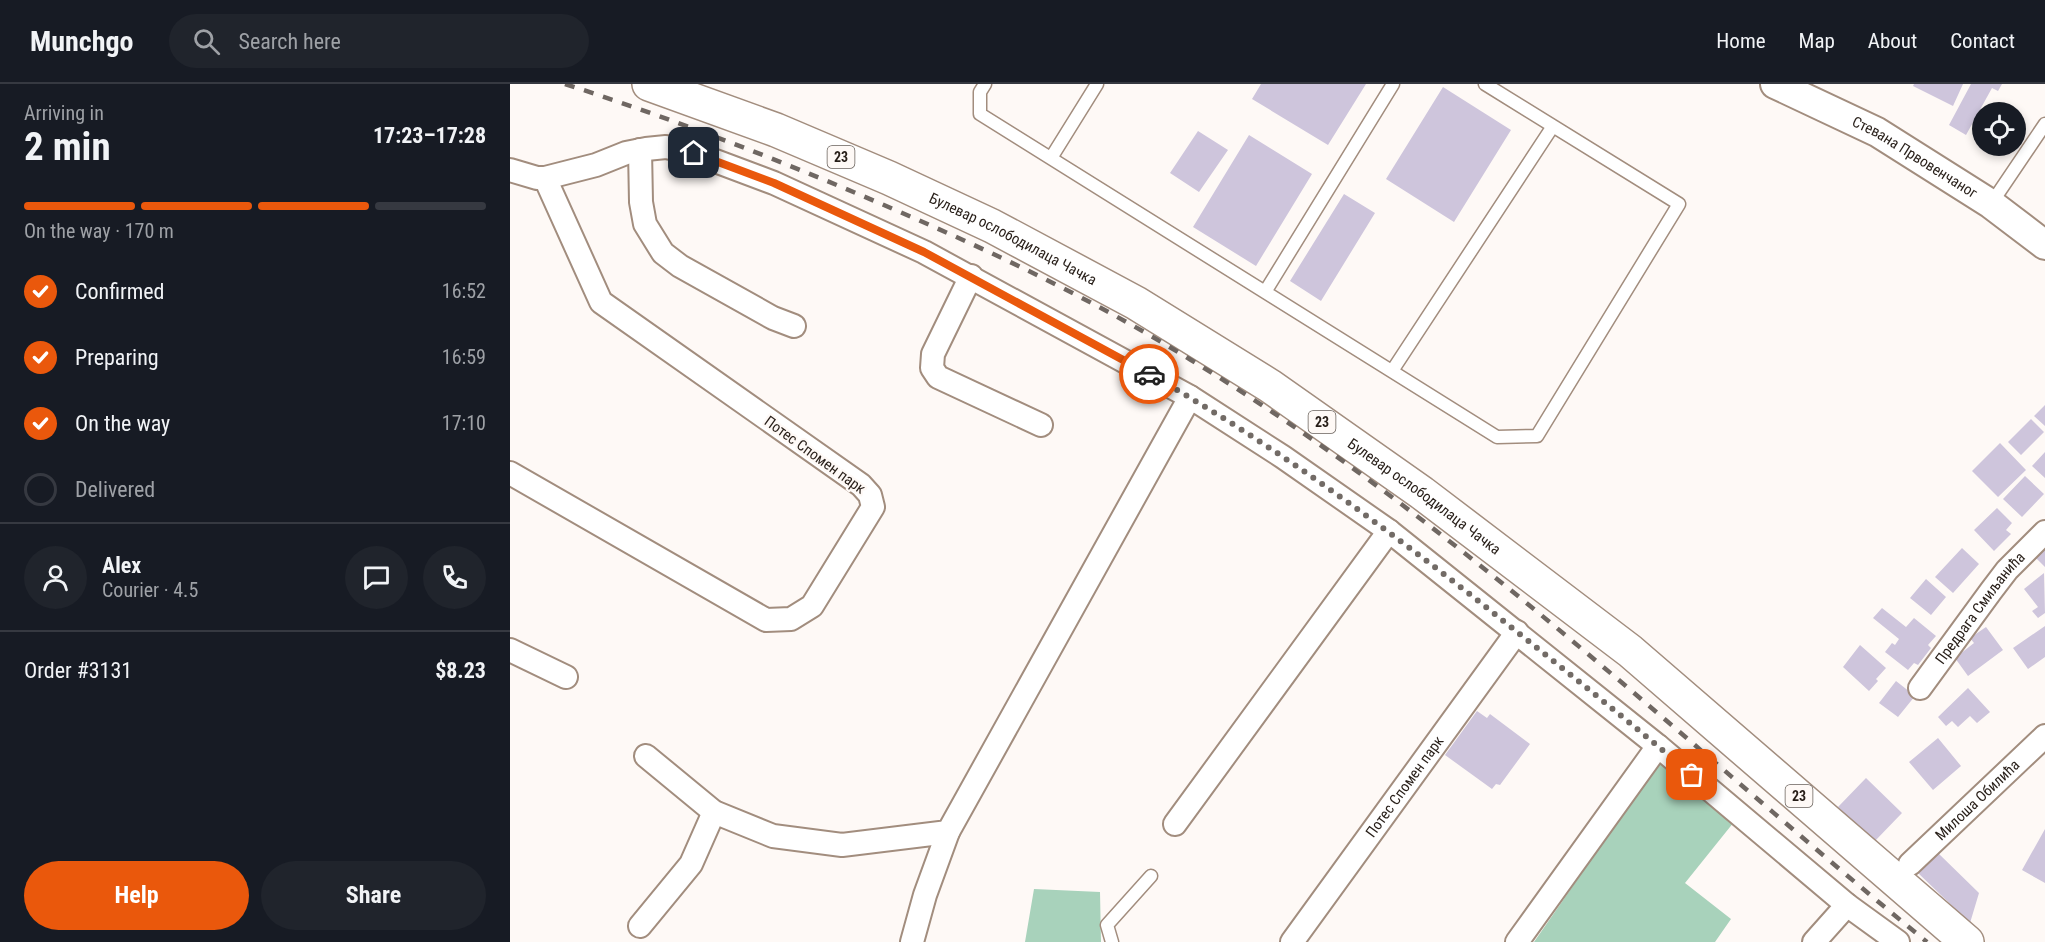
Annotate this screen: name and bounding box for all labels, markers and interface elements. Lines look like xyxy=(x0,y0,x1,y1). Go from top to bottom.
search box xyxy=(169,14,589,68)
text: Munchgo xyxy=(30,25,133,58)
icon: search xyxy=(190,25,223,58)
text: Search here xyxy=(238,29,341,54)
text: Home xyxy=(1716,29,1766,53)
text: Map xyxy=(1799,29,1835,53)
text: About xyxy=(1868,29,1917,53)
text: Contact xyxy=(1950,29,2015,53)
text: Arriving in xyxy=(24,101,104,125)
map controls xyxy=(1972,102,2026,156)
button: locate xyxy=(1972,102,2026,156)
street label: Стевана Првовенчаног xyxy=(1849,113,1981,202)
text: 17:23–17:28 xyxy=(373,123,486,148)
text: 2 min xyxy=(24,124,111,170)
pin xyxy=(668,127,719,178)
icon: home xyxy=(677,136,710,169)
road number: 23 xyxy=(828,146,854,168)
street label: Булевар ослободилаца Чачка xyxy=(926,189,1100,289)
text: On the way · 170 m xyxy=(24,219,174,243)
icon: check xyxy=(24,275,57,308)
text: Confirmed xyxy=(75,279,164,304)
text: 16:52 xyxy=(442,279,486,303)
icon: check xyxy=(24,341,57,374)
courier xyxy=(1119,344,1179,404)
text: Preparing xyxy=(75,345,159,370)
text: 16:59 xyxy=(442,345,486,369)
icon: car xyxy=(1133,358,1166,391)
icon: check xyxy=(24,407,57,440)
text: On the way xyxy=(75,411,170,436)
text: 17:10 xyxy=(442,411,486,435)
road number: 23 xyxy=(1308,411,1336,433)
street label: Потес Спомен парк xyxy=(761,412,869,498)
street label: Булевар ослободилаца Чачка xyxy=(1344,434,1504,558)
text: Delivered xyxy=(75,477,155,502)
button: person xyxy=(24,546,87,609)
button: chat xyxy=(345,546,408,609)
button: phone xyxy=(423,546,486,609)
street label: Предрага Смиљанића xyxy=(1931,548,2029,668)
text: Alex xyxy=(102,553,141,578)
text: Courier · 4.5 xyxy=(102,578,198,602)
text: Order #3131 xyxy=(24,658,132,683)
text: $8.23 xyxy=(435,658,486,683)
street label: Потес Спомен парк xyxy=(1362,732,1448,841)
pin xyxy=(1666,749,1717,800)
street label: Милоша Обилића xyxy=(1932,756,2023,844)
icon: bag xyxy=(1675,758,1708,791)
road number: 23 xyxy=(1786,785,1812,807)
button: Help xyxy=(24,861,249,930)
button: Share xyxy=(261,861,486,930)

